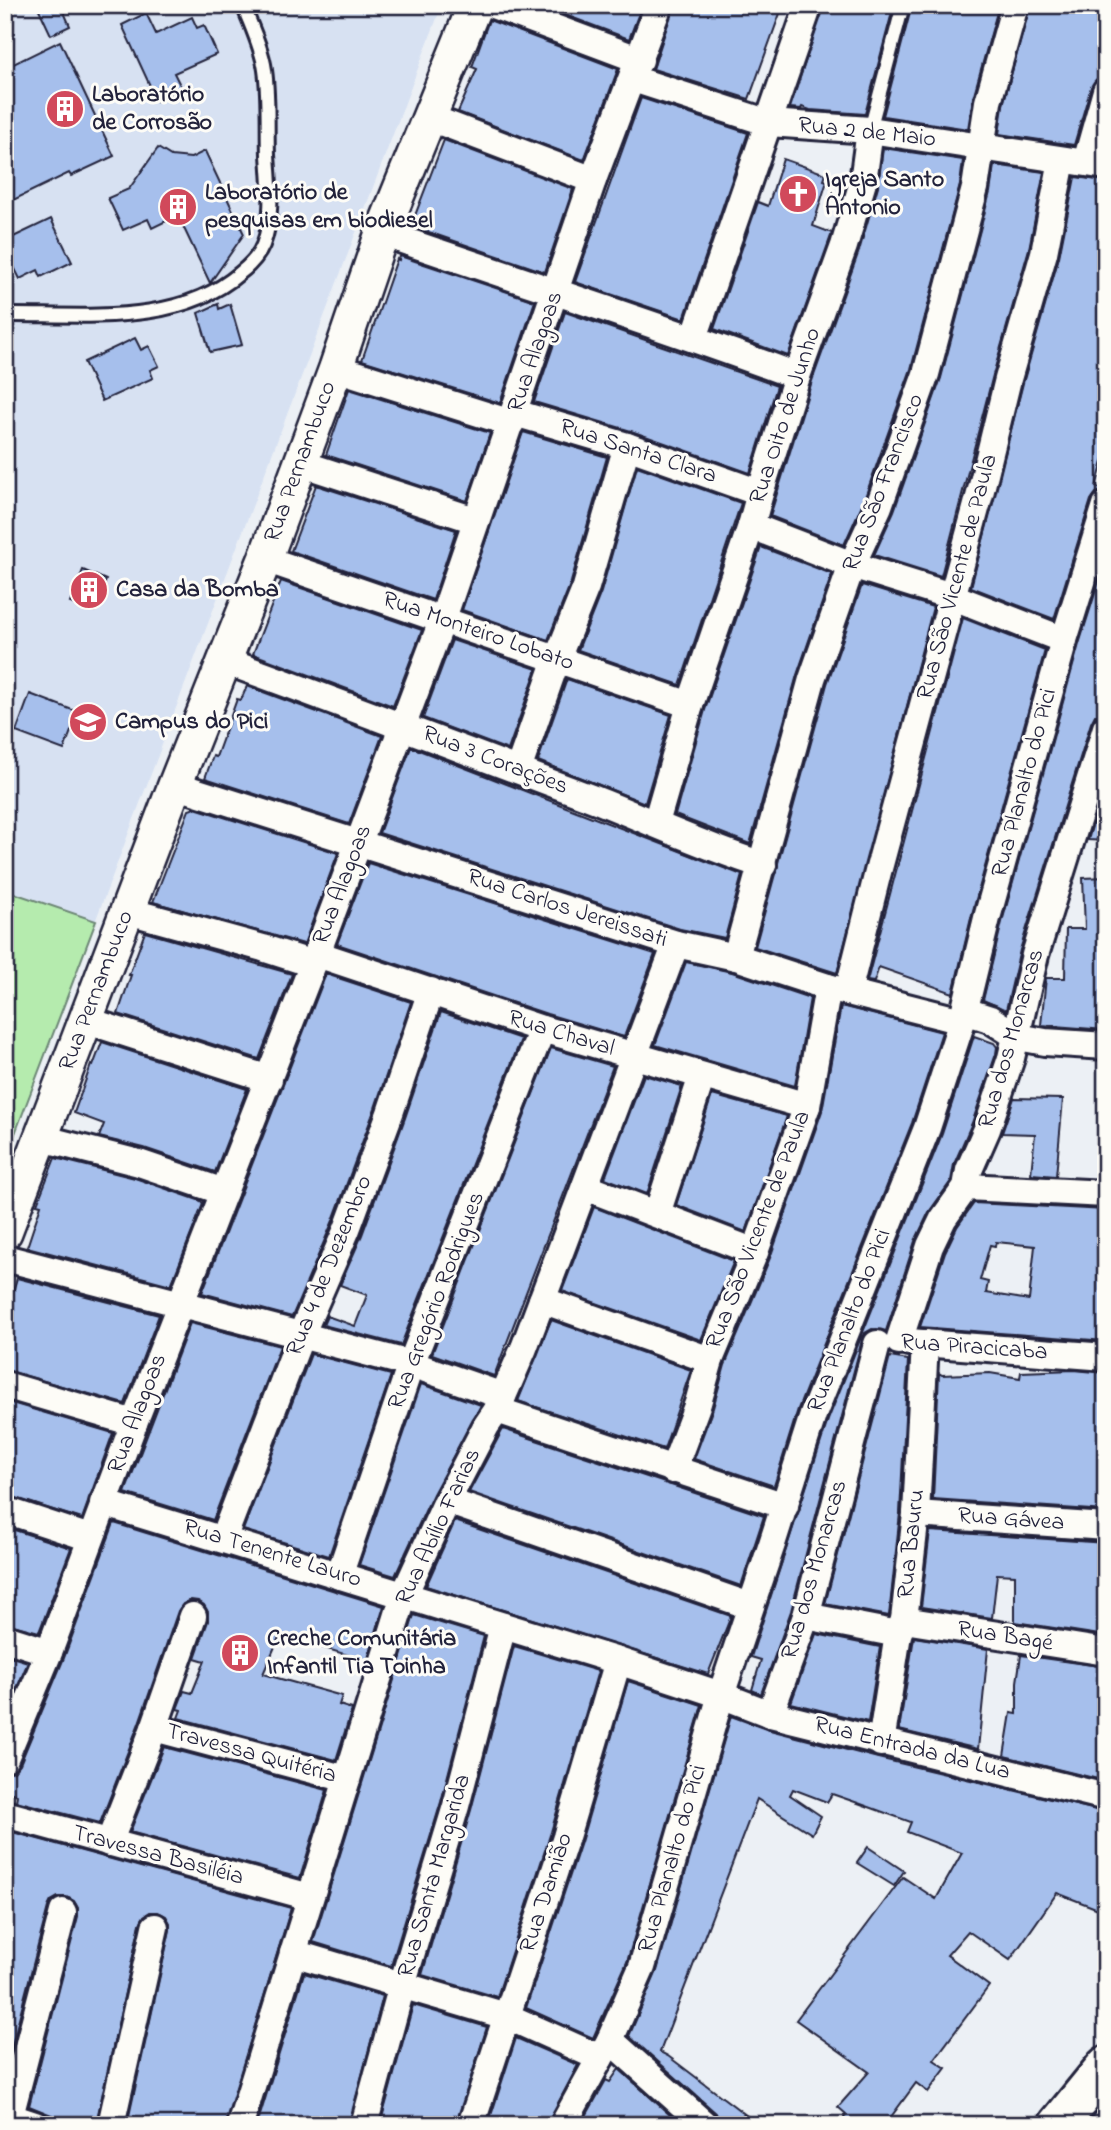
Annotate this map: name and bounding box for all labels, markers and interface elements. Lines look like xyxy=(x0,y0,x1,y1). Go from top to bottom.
place label: Laboratório de Corrosão xyxy=(92,78,212,141)
building icon: Laboratório de Corrosão xyxy=(44,88,86,130)
street label: Rua 2 de Maio xyxy=(796,108,938,158)
place label: Igreja Santo Antonio xyxy=(825,163,944,226)
church icon: Igreja Santo Antonio xyxy=(777,173,819,215)
place label: Laboratório de pesquisas em biodiesel xyxy=(205,176,433,239)
building icon: Laboratório de pesquisas em biodiesel xyxy=(157,186,199,228)
street label: Rua Alagoas xyxy=(499,287,573,417)
street label: Rua Oito de Junho xyxy=(741,323,831,509)
street label: Rua Pernambuco xyxy=(256,376,346,548)
street label: Rua São Francisco xyxy=(834,389,934,577)
street label: Rua Santa Clara xyxy=(555,410,721,494)
street label: Rua São Vicente de Paula xyxy=(908,450,1008,704)
building icon: Casa da Bomba xyxy=(68,569,110,611)
place label: Casa da Bomba xyxy=(116,573,279,608)
street label: Rua Monteiro Lobato xyxy=(377,583,579,681)
street label: Rua Planalto do Pici xyxy=(983,685,1067,881)
school or university icon: Campus do Pici xyxy=(67,701,109,743)
place label: Campus do Pici xyxy=(115,705,268,740)
street label: Rua 3 Corações xyxy=(417,717,573,805)
street label: Rua Alagoas xyxy=(304,820,382,950)
street label: Rua Carlos Jereissati xyxy=(462,860,672,958)
street label: Rua Pernambuco xyxy=(50,906,144,1076)
street label: Rua dos Monarcas xyxy=(970,945,1054,1133)
street label: Rua Chaval xyxy=(503,1001,619,1067)
street label: Rua São Vicente de Paula xyxy=(697,1106,821,1354)
street label: Rua 4 de Dezembro xyxy=(278,1170,382,1362)
street label: Rua Gregório Rodrigues xyxy=(379,1187,495,1415)
street label: Rua Planalto do Pici xyxy=(799,1224,901,1418)
street label: Rua Piracicaba xyxy=(899,1325,1049,1371)
street label: Rua Alagoas xyxy=(99,1349,177,1479)
street label: Rua Abílio Farias xyxy=(387,1443,491,1611)
street label: Rua dos Monarcas xyxy=(773,1476,857,1664)
street label: Rua Bauru xyxy=(889,1488,935,1600)
street label: Rua Gávea xyxy=(957,1499,1065,1541)
street label: Rua Tenente Lauro xyxy=(178,1510,366,1598)
street label: Rua Bagé xyxy=(955,1612,1056,1662)
place label: Creche Comunitária Infantil Tia Toinha xyxy=(267,1622,456,1685)
building icon: Creche Comunitária Infantil Tia Toinha xyxy=(219,1632,261,1674)
street label: Rua Entrada da Lua xyxy=(810,1708,1014,1790)
street label: Travessa Quitéria xyxy=(162,1714,340,1794)
street label: Rua Planalto do Pici xyxy=(629,1761,717,1957)
street label: Rua Santa Margarida xyxy=(389,1770,481,1982)
street label: Travessa Basiléia xyxy=(68,1816,248,1896)
street label: Rua Damião xyxy=(511,1829,583,1957)

